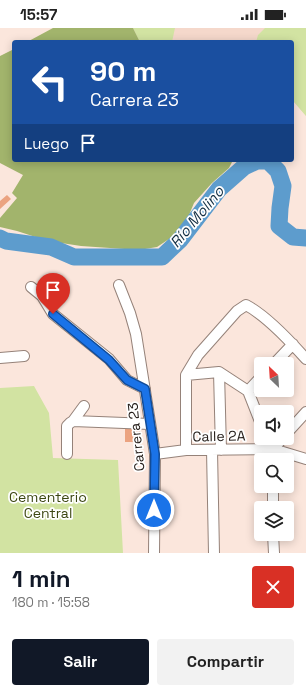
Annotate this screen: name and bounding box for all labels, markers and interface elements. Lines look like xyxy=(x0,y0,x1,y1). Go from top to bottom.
text: 15:57 xyxy=(20,5,57,24)
text: 90 m xyxy=(90,53,156,89)
icon: left xyxy=(24,56,76,108)
text: Carrera 23 xyxy=(90,88,179,111)
icon: arrive xyxy=(77,132,99,154)
text: Luego xyxy=(24,134,69,153)
water label: Río Molino xyxy=(165,182,228,251)
pin xyxy=(36,273,70,314)
icon: arrive xyxy=(42,279,64,301)
north arrow xyxy=(254,357,294,397)
map controls xyxy=(254,357,294,541)
street label: Carrera 23 xyxy=(123,402,149,472)
button: sound xyxy=(254,405,294,445)
street label: Calle 2A xyxy=(192,427,246,445)
button: search xyxy=(254,453,294,493)
park label: Cementerio Central xyxy=(9,488,87,522)
position arrow xyxy=(133,489,175,531)
button: layers xyxy=(254,501,294,541)
text: 1 min xyxy=(12,563,71,594)
button: close xyxy=(252,566,294,608)
text: 180 m · 15:58 xyxy=(12,594,90,611)
button: Salir xyxy=(12,639,149,685)
button: Compartir xyxy=(157,639,294,685)

